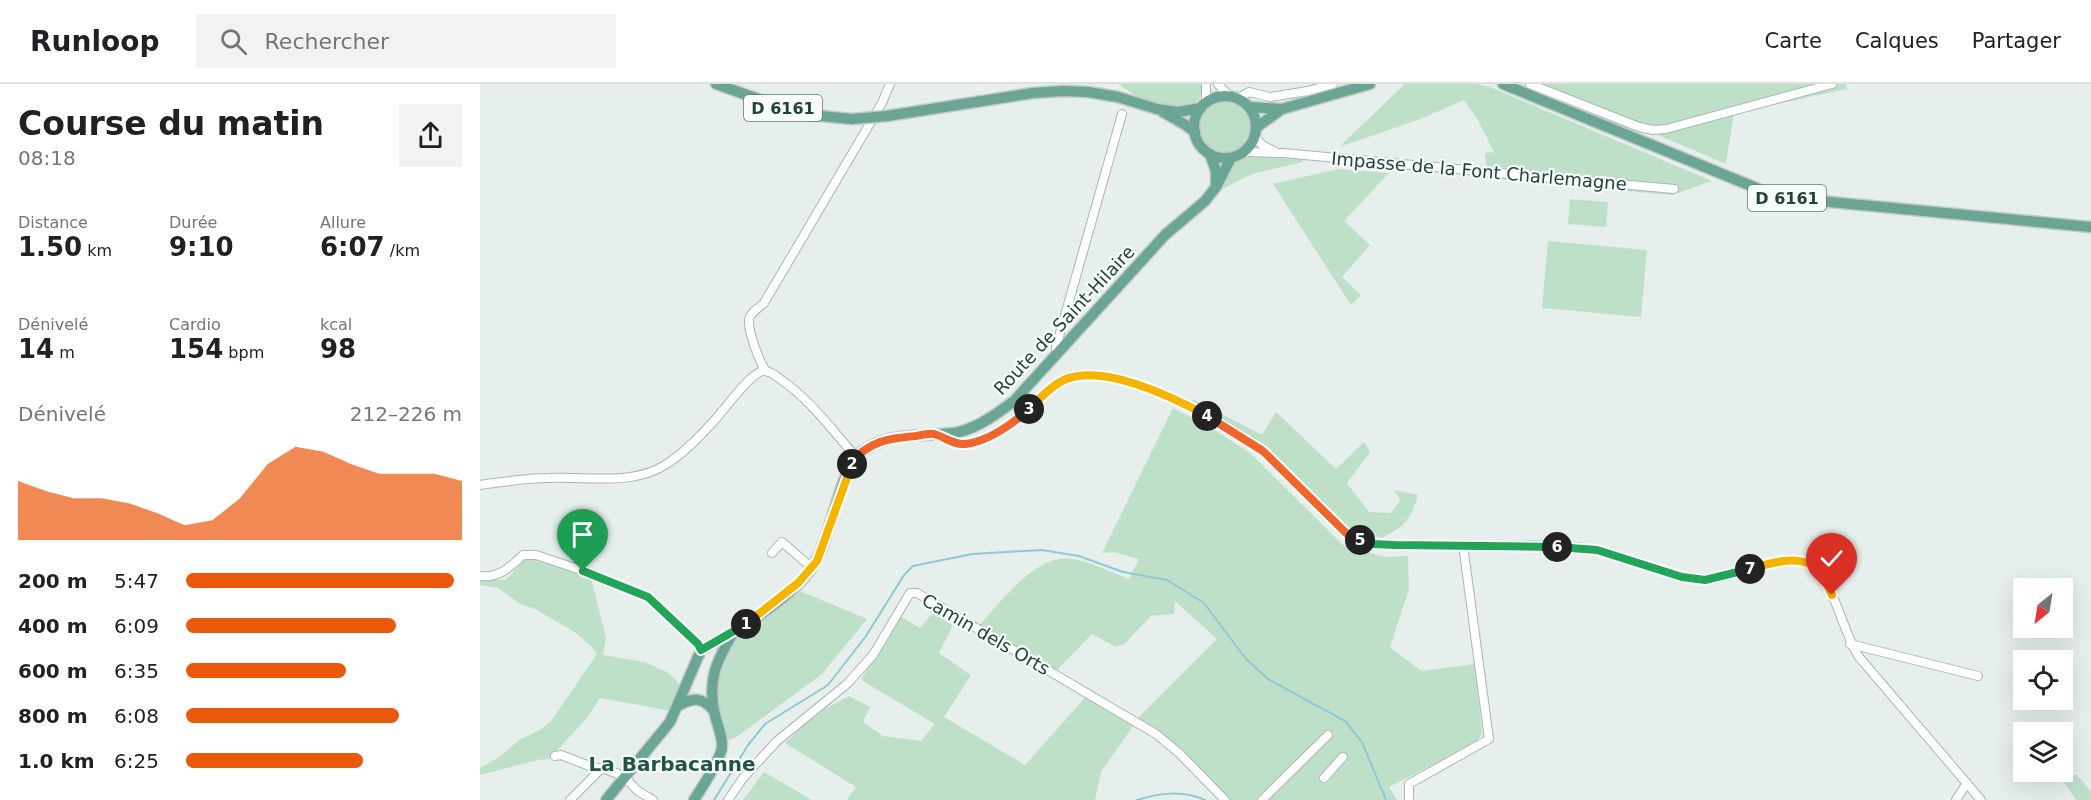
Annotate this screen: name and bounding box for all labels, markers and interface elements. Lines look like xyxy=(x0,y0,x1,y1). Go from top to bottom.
search box xyxy=(196,14,616,68)
text: Runloop xyxy=(30,25,160,58)
icon: search xyxy=(217,25,250,58)
text: Rechercher xyxy=(265,29,389,54)
text: Carte xyxy=(1765,29,1822,53)
text: Calques xyxy=(1855,29,1939,53)
text: Partager xyxy=(1972,29,2061,53)
road number: D 6161 xyxy=(744,95,822,121)
text: Course du matin xyxy=(18,104,324,143)
button: share xyxy=(399,104,462,167)
text: 08:18 xyxy=(18,146,76,170)
street label: Impasse de la Font Charlemagne xyxy=(1330,148,1628,194)
road number: D 6161 xyxy=(1748,185,1826,211)
text: Distance xyxy=(18,213,88,232)
text: Durée xyxy=(169,213,217,232)
text: Allure xyxy=(320,213,366,232)
text: 1.50 xyxy=(18,232,82,262)
text: 9:10 xyxy=(169,232,234,262)
text: 6:07 xyxy=(320,232,385,262)
text: km xyxy=(82,241,112,260)
text: /km xyxy=(385,241,420,260)
street label: Route de Saint-Hilaire xyxy=(989,241,1139,399)
text: Dénivelé xyxy=(18,315,88,334)
text: Cardio xyxy=(169,315,221,334)
text: kcal xyxy=(320,315,352,334)
text: 14 xyxy=(18,334,54,364)
text: 154 xyxy=(169,334,223,364)
text: 98 xyxy=(320,334,356,364)
text: m xyxy=(54,343,75,362)
text: bpm xyxy=(223,343,264,362)
pin: 3 xyxy=(1014,394,1044,424)
text: 3 xyxy=(1023,399,1035,418)
pin: 4 xyxy=(1192,401,1222,431)
text: Dénivelé xyxy=(18,402,106,426)
text: 212–226 m xyxy=(350,402,462,426)
text: 4 xyxy=(1201,406,1213,425)
pin: 2 xyxy=(837,449,867,479)
text: 2 xyxy=(846,454,858,473)
pin xyxy=(557,509,608,571)
icon: arrive xyxy=(566,518,599,551)
pin: 5 xyxy=(1345,525,1375,555)
text: 5 xyxy=(1354,530,1366,549)
pin: 6 xyxy=(1542,532,1572,562)
pin xyxy=(1806,533,1857,595)
text: 6 xyxy=(1551,537,1563,556)
icon: check xyxy=(1815,542,1848,575)
pin: 7 xyxy=(1735,554,1765,584)
text: 7 xyxy=(1744,559,1756,578)
text: 200 m xyxy=(18,569,88,593)
text: 5:47 xyxy=(114,569,159,593)
north arrow xyxy=(2013,578,2073,638)
map controls xyxy=(2013,578,2073,782)
street label: Camin dels Orts xyxy=(918,589,1054,679)
pin: 1 xyxy=(731,609,761,639)
text: 400 m xyxy=(18,614,88,638)
text: 6:09 xyxy=(114,614,159,638)
text: 1 xyxy=(740,614,752,633)
button: locate xyxy=(2013,650,2073,710)
text: 600 m xyxy=(18,659,88,683)
text: 6:35 xyxy=(114,659,159,683)
text: 800 m xyxy=(18,704,88,728)
text: 6:08 xyxy=(114,704,159,728)
button: layers xyxy=(2013,722,2073,782)
text: 1.0 km xyxy=(18,749,95,773)
text: 6:25 xyxy=(114,749,159,773)
district label: La Barbacanne xyxy=(588,752,756,776)

